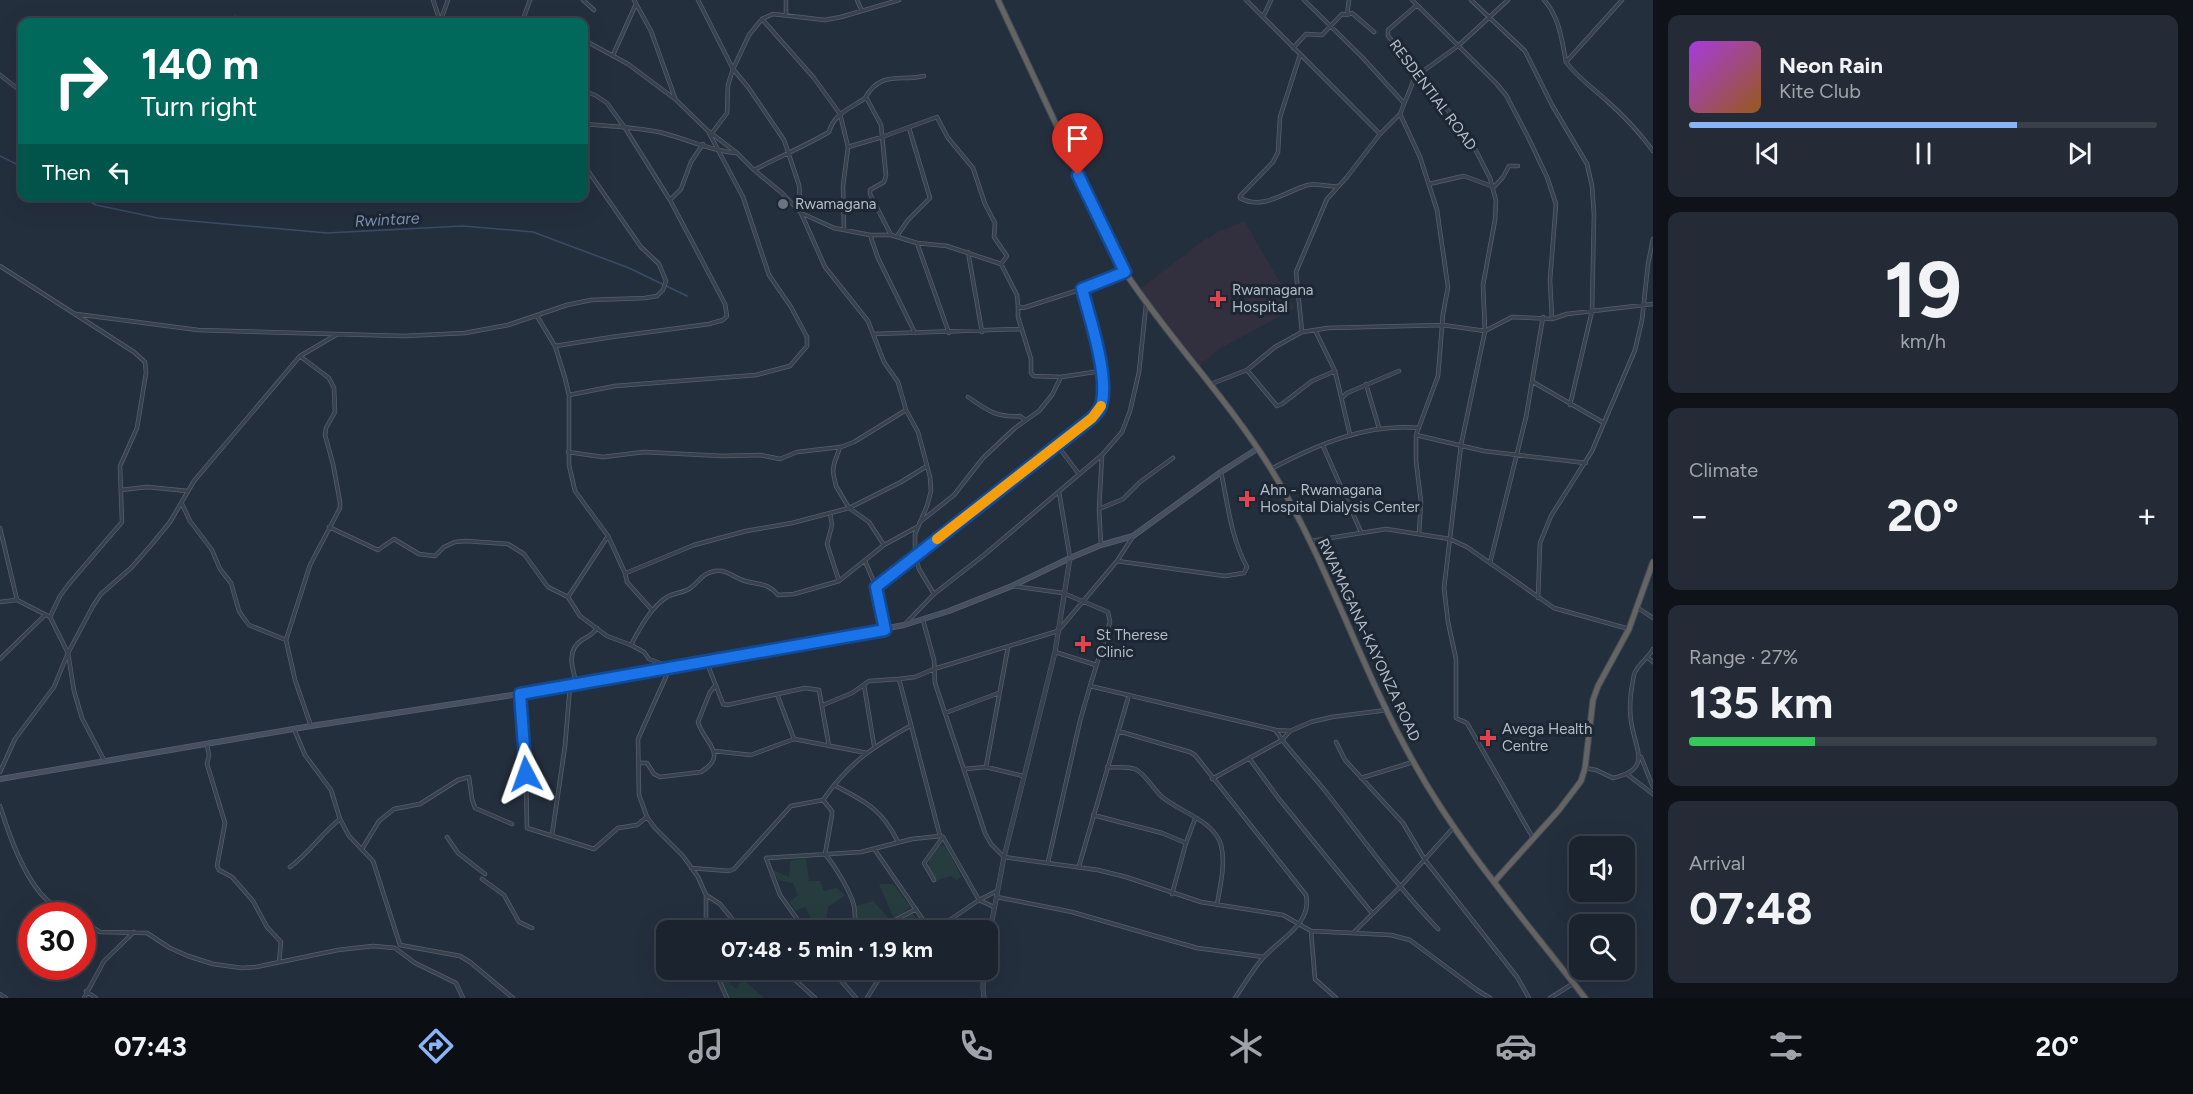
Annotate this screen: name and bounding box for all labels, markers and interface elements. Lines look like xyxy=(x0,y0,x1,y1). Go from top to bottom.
street label: RESDENTIAL ROAD xyxy=(1386,36,1480,154)
text: 140 m xyxy=(141,39,259,90)
icon: right xyxy=(42,42,120,120)
text: Neon Rain xyxy=(1779,52,1883,79)
text: Kite Club xyxy=(1779,79,1861,103)
text: Turn right xyxy=(141,90,257,123)
pin xyxy=(1052,113,1103,175)
icon: arrive xyxy=(1061,122,1094,155)
icon: previous xyxy=(1751,137,1784,170)
icon: pause xyxy=(1907,137,1940,170)
icon: next xyxy=(2063,137,2096,170)
icon: left xyxy=(103,156,136,189)
text: Then xyxy=(42,159,91,186)
place label: Rwamagana xyxy=(795,195,876,213)
marker: Rwamagana xyxy=(776,197,790,211)
water label: Rwintare xyxy=(354,208,420,231)
text: 19 xyxy=(1884,243,1962,337)
place label: Rwamagana Hospital xyxy=(1232,281,1313,316)
marker: Rwamagana Hospital xyxy=(1209,290,1227,308)
text: km/h xyxy=(1900,329,1946,353)
text: Climate xyxy=(1689,458,1758,482)
place label: Ahn - Rwamagana Hospital Dialysis Center xyxy=(1260,481,1420,516)
text: 20° xyxy=(1887,488,1959,542)
marker: Ahn - Rwamagana Hospital Dialysis Center xyxy=(1238,490,1256,508)
text: − xyxy=(1689,496,1710,535)
text: + xyxy=(2136,496,2157,535)
street label: RWAMAGANA-KAYONZA ROAD xyxy=(1314,536,1424,744)
place label: St Therese Clinic xyxy=(1096,626,1168,661)
marker: St Therese Clinic xyxy=(1074,635,1092,653)
text: Range · 27% xyxy=(1689,645,1798,669)
text: 135 km xyxy=(1689,675,1833,729)
place label: Avega Health Centre xyxy=(1502,720,1592,755)
marker: Avega Health Centre xyxy=(1479,729,1497,747)
position arrow xyxy=(494,742,558,806)
map controls xyxy=(1569,836,1635,980)
button: sound xyxy=(1569,836,1635,902)
text: Arrival xyxy=(1689,851,1745,875)
text: 07:48 xyxy=(1689,881,1813,935)
speed limit sign: 30 xyxy=(18,902,96,980)
button: search xyxy=(1569,914,1635,980)
text: 07:48 · 5 min · 1.9 km xyxy=(721,936,933,963)
icon: directions xyxy=(415,1025,457,1067)
icon: music xyxy=(685,1025,727,1067)
icon: phone xyxy=(955,1025,997,1067)
icon: climate xyxy=(1225,1025,1267,1067)
icon: car xyxy=(1495,1025,1537,1067)
icon: filters xyxy=(1765,1025,1807,1067)
text: 07:43 xyxy=(114,1030,187,1063)
text: 20° xyxy=(2036,1030,2079,1063)

